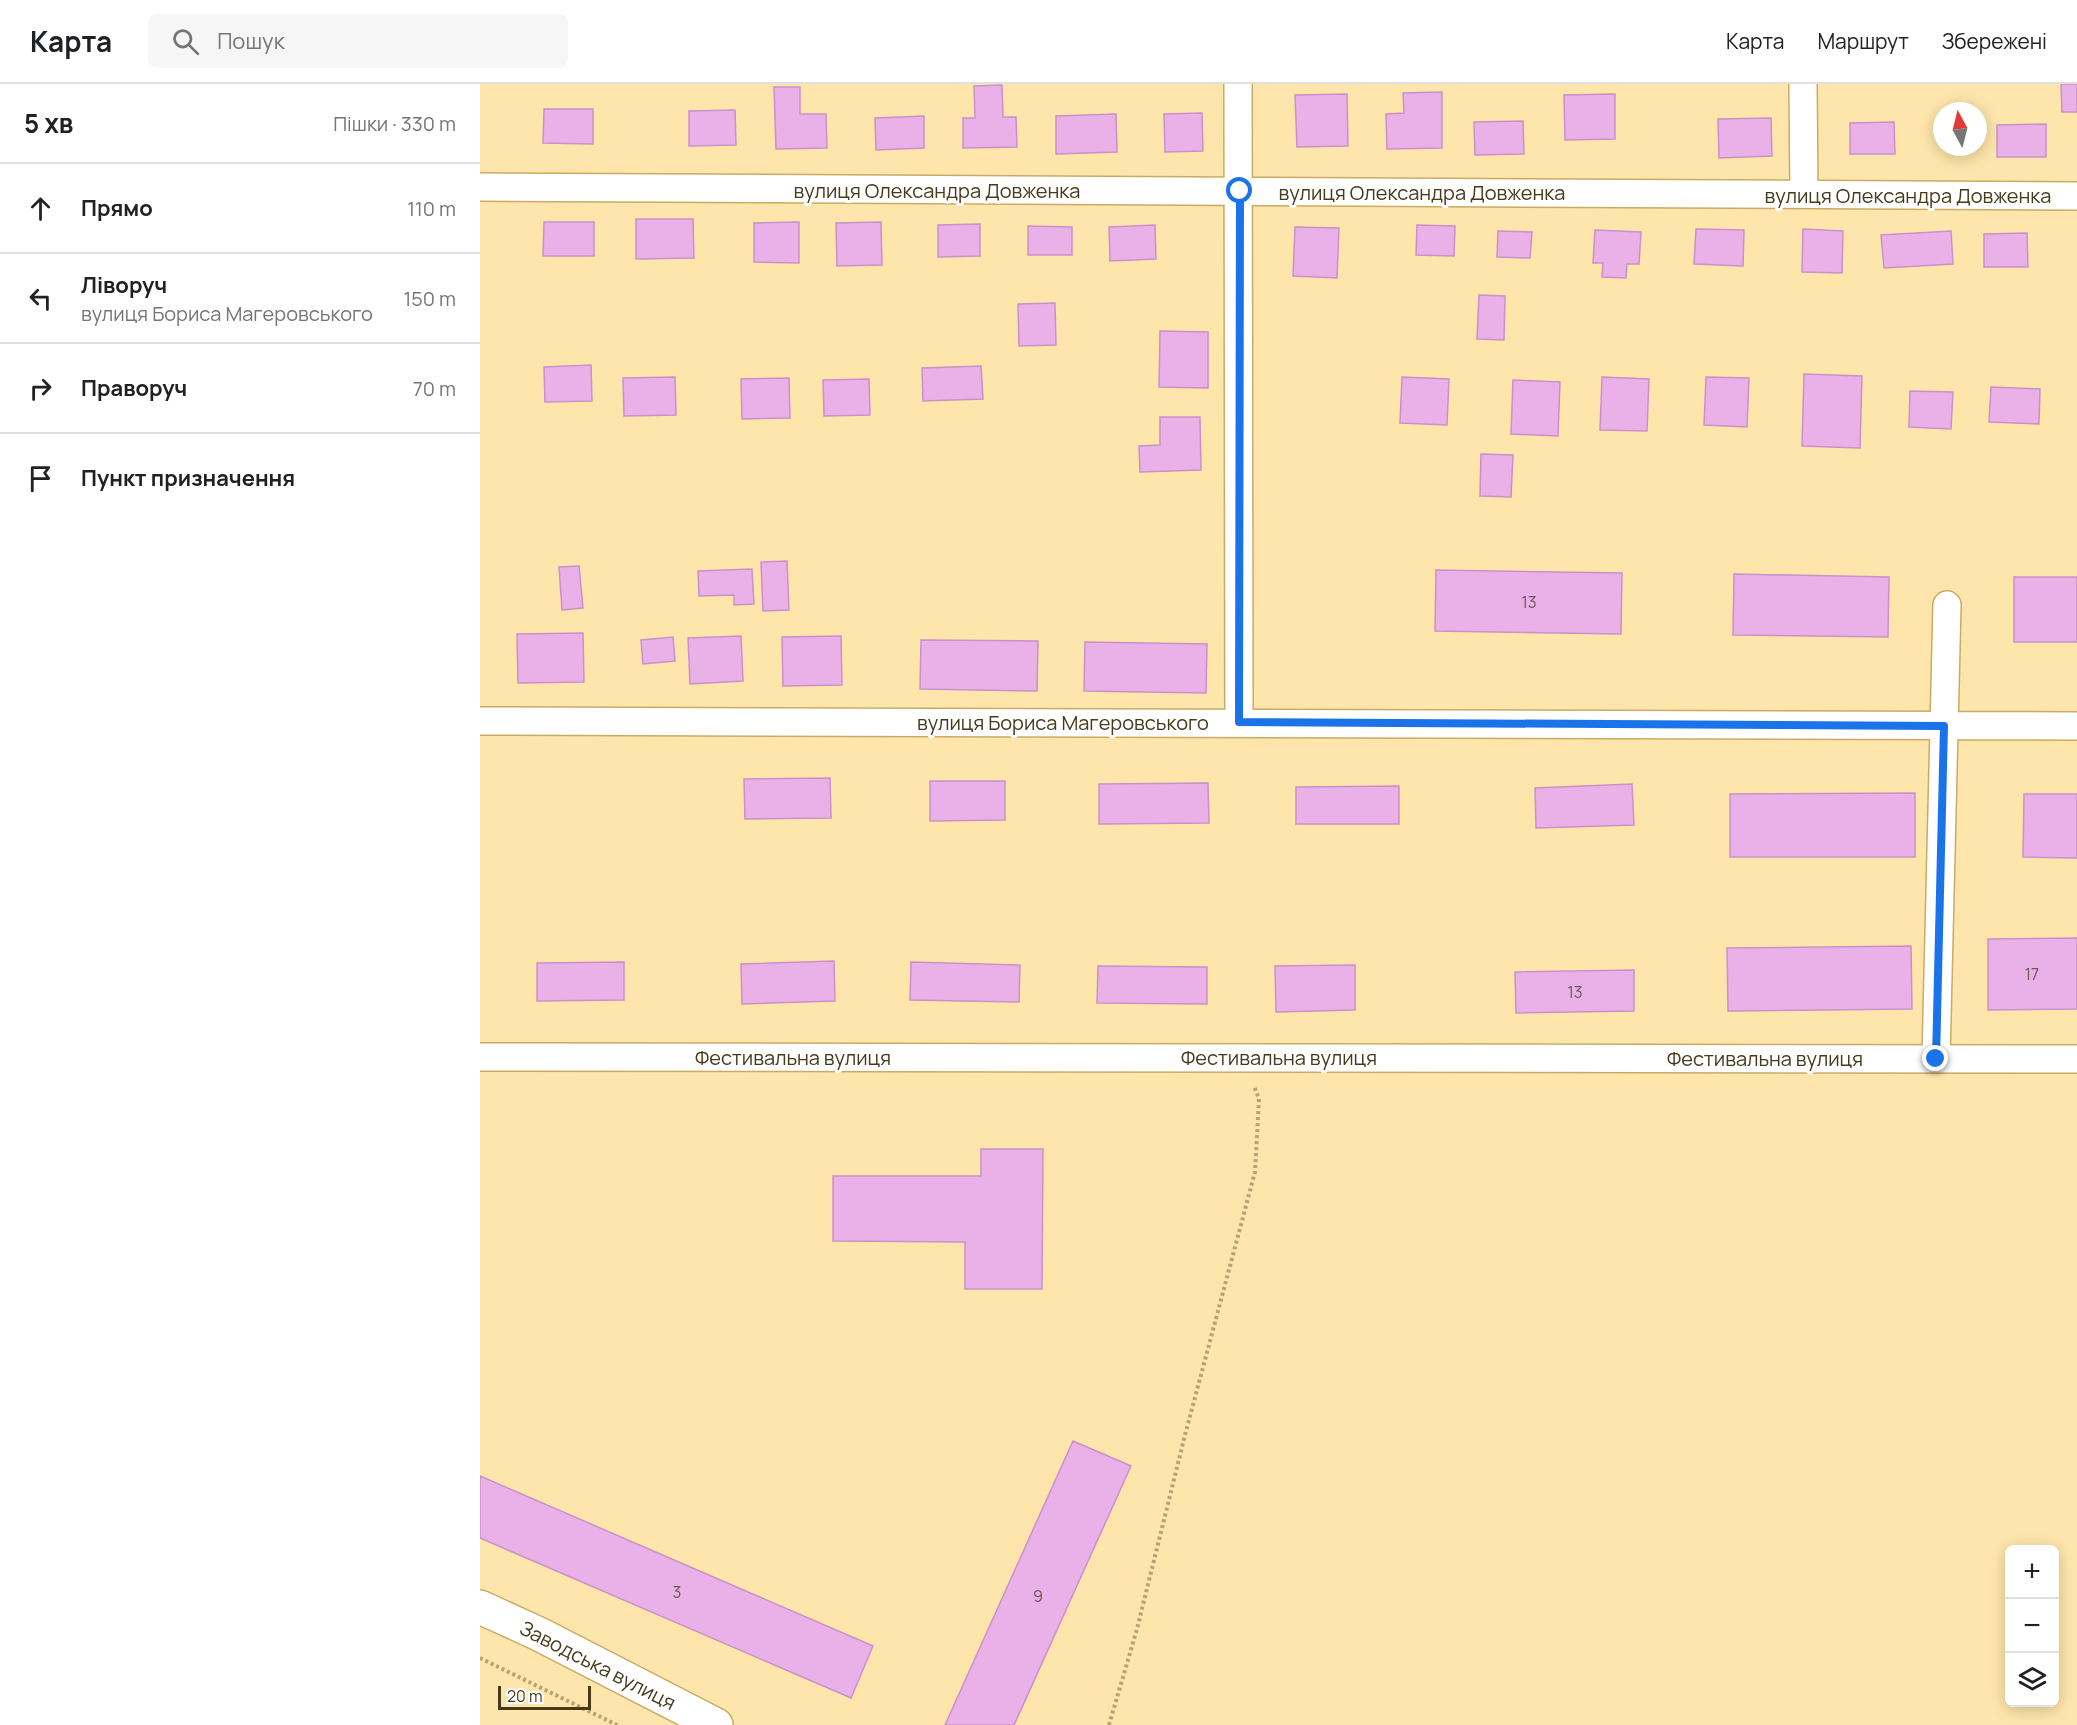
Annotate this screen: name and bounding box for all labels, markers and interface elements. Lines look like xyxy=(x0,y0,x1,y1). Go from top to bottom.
search box xyxy=(148,14,568,68)
text: Карта xyxy=(30,22,112,60)
icon: search xyxy=(169,25,202,58)
text: Пошук xyxy=(217,26,285,56)
text: Карта xyxy=(1726,27,1784,55)
text: Маршрут xyxy=(1817,27,1909,55)
text: Збережені xyxy=(1942,27,2047,55)
north arrow xyxy=(1933,102,1987,156)
text: 5 хв xyxy=(24,105,73,141)
text: Пішки · 330 m xyxy=(333,110,456,137)
street label: вулиця Олександра Довженка xyxy=(794,177,1080,204)
route start xyxy=(1226,177,1252,203)
street label: вулиця Олександра Довженка xyxy=(1279,179,1565,206)
street label: вулиця Олександра Довженка xyxy=(1765,182,2051,209)
icon: ahead xyxy=(24,192,57,225)
text: Прямо xyxy=(81,193,153,223)
text: 110 m xyxy=(407,195,456,222)
text: Ліворуч xyxy=(81,270,167,300)
icon: left xyxy=(24,282,57,315)
text: 150 m xyxy=(403,285,456,312)
text: вулиця Бориса Магеровського xyxy=(81,300,373,327)
icon: right xyxy=(24,372,57,405)
text: Праворуч xyxy=(81,373,187,403)
text: 70 m xyxy=(413,375,456,402)
icon: arrive xyxy=(24,462,57,495)
text: Пункт призначення xyxy=(81,463,295,493)
house number: 13 xyxy=(1521,591,1537,613)
street label: вулиця Бориса Магеровського xyxy=(917,709,1209,736)
house number: 17 xyxy=(2025,963,2039,985)
house number: 13 xyxy=(1567,981,1583,1003)
street label: Фестивальна вулиця xyxy=(695,1044,891,1071)
street label: Фестивальна вулиця xyxy=(1181,1044,1377,1071)
street label: Фестивальна вулиця xyxy=(1667,1045,1863,1072)
route end xyxy=(1922,1045,1948,1071)
map controls xyxy=(2005,1545,2059,1707)
button: + xyxy=(2005,1545,2059,1599)
house number: 3 xyxy=(673,1581,681,1603)
house number: 9 xyxy=(1033,1585,1043,1607)
button: − xyxy=(2005,1599,2059,1653)
street label: Заводська вулиця xyxy=(515,1614,681,1716)
button: layers xyxy=(2005,1653,2059,1707)
scale bar xyxy=(498,1683,591,1710)
text: 20 m xyxy=(507,1685,543,1707)

